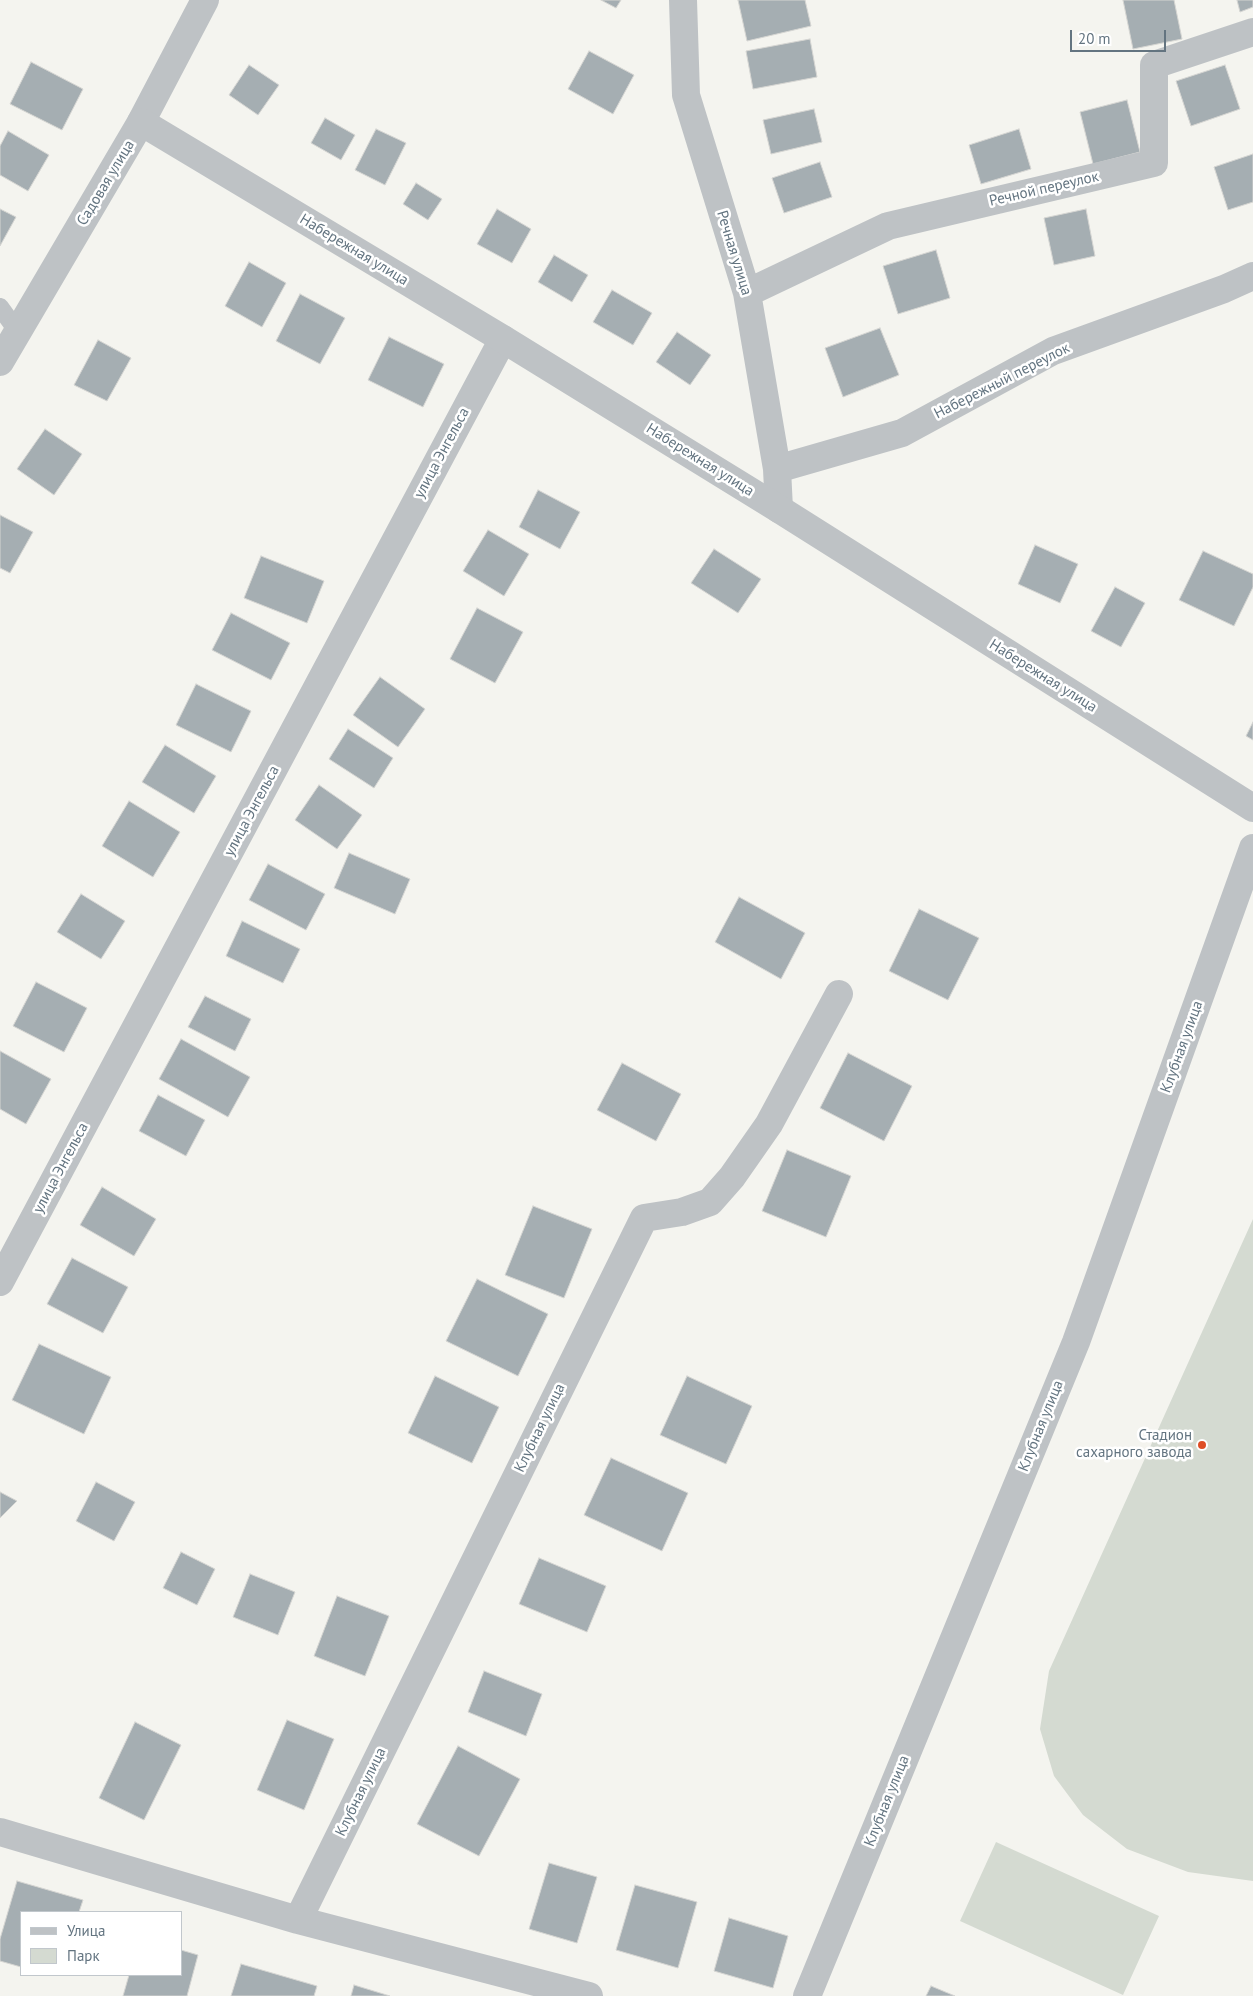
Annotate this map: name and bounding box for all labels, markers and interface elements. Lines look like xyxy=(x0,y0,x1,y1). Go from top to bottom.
scale bar xyxy=(1073,20,1169,52)
text: 20 m xyxy=(1078,29,1111,48)
street label: Садовая улица xyxy=(73,137,139,229)
street label: Речной переулок xyxy=(988,168,1100,210)
street label: Речная улица xyxy=(713,208,755,298)
street label: Набережная улица xyxy=(296,210,412,290)
street label: Набережный переулок xyxy=(931,339,1073,423)
street label: улица Энгельса xyxy=(411,405,473,501)
street label: Набережная улица xyxy=(643,420,757,500)
street label: Набережная улица xyxy=(986,636,1100,716)
street label: улица Энгельса xyxy=(221,763,283,859)
street label: Клубная улица xyxy=(1157,999,1207,1095)
street label: улица Энгельса xyxy=(30,1120,92,1216)
street label: Клубная улица xyxy=(1015,1378,1067,1474)
street label: Клубная улица xyxy=(511,1381,569,1475)
place label: Стадион сахарного завода xyxy=(1076,1427,1192,1462)
marker: Стадион сахарного завода xyxy=(1196,1439,1208,1451)
street label: Клубная улица xyxy=(332,1745,390,1839)
street label: Клубная улица xyxy=(861,1753,913,1849)
legend xyxy=(20,1911,182,1976)
text: Улица xyxy=(67,1921,105,1940)
text: Парк xyxy=(67,1946,100,1965)

